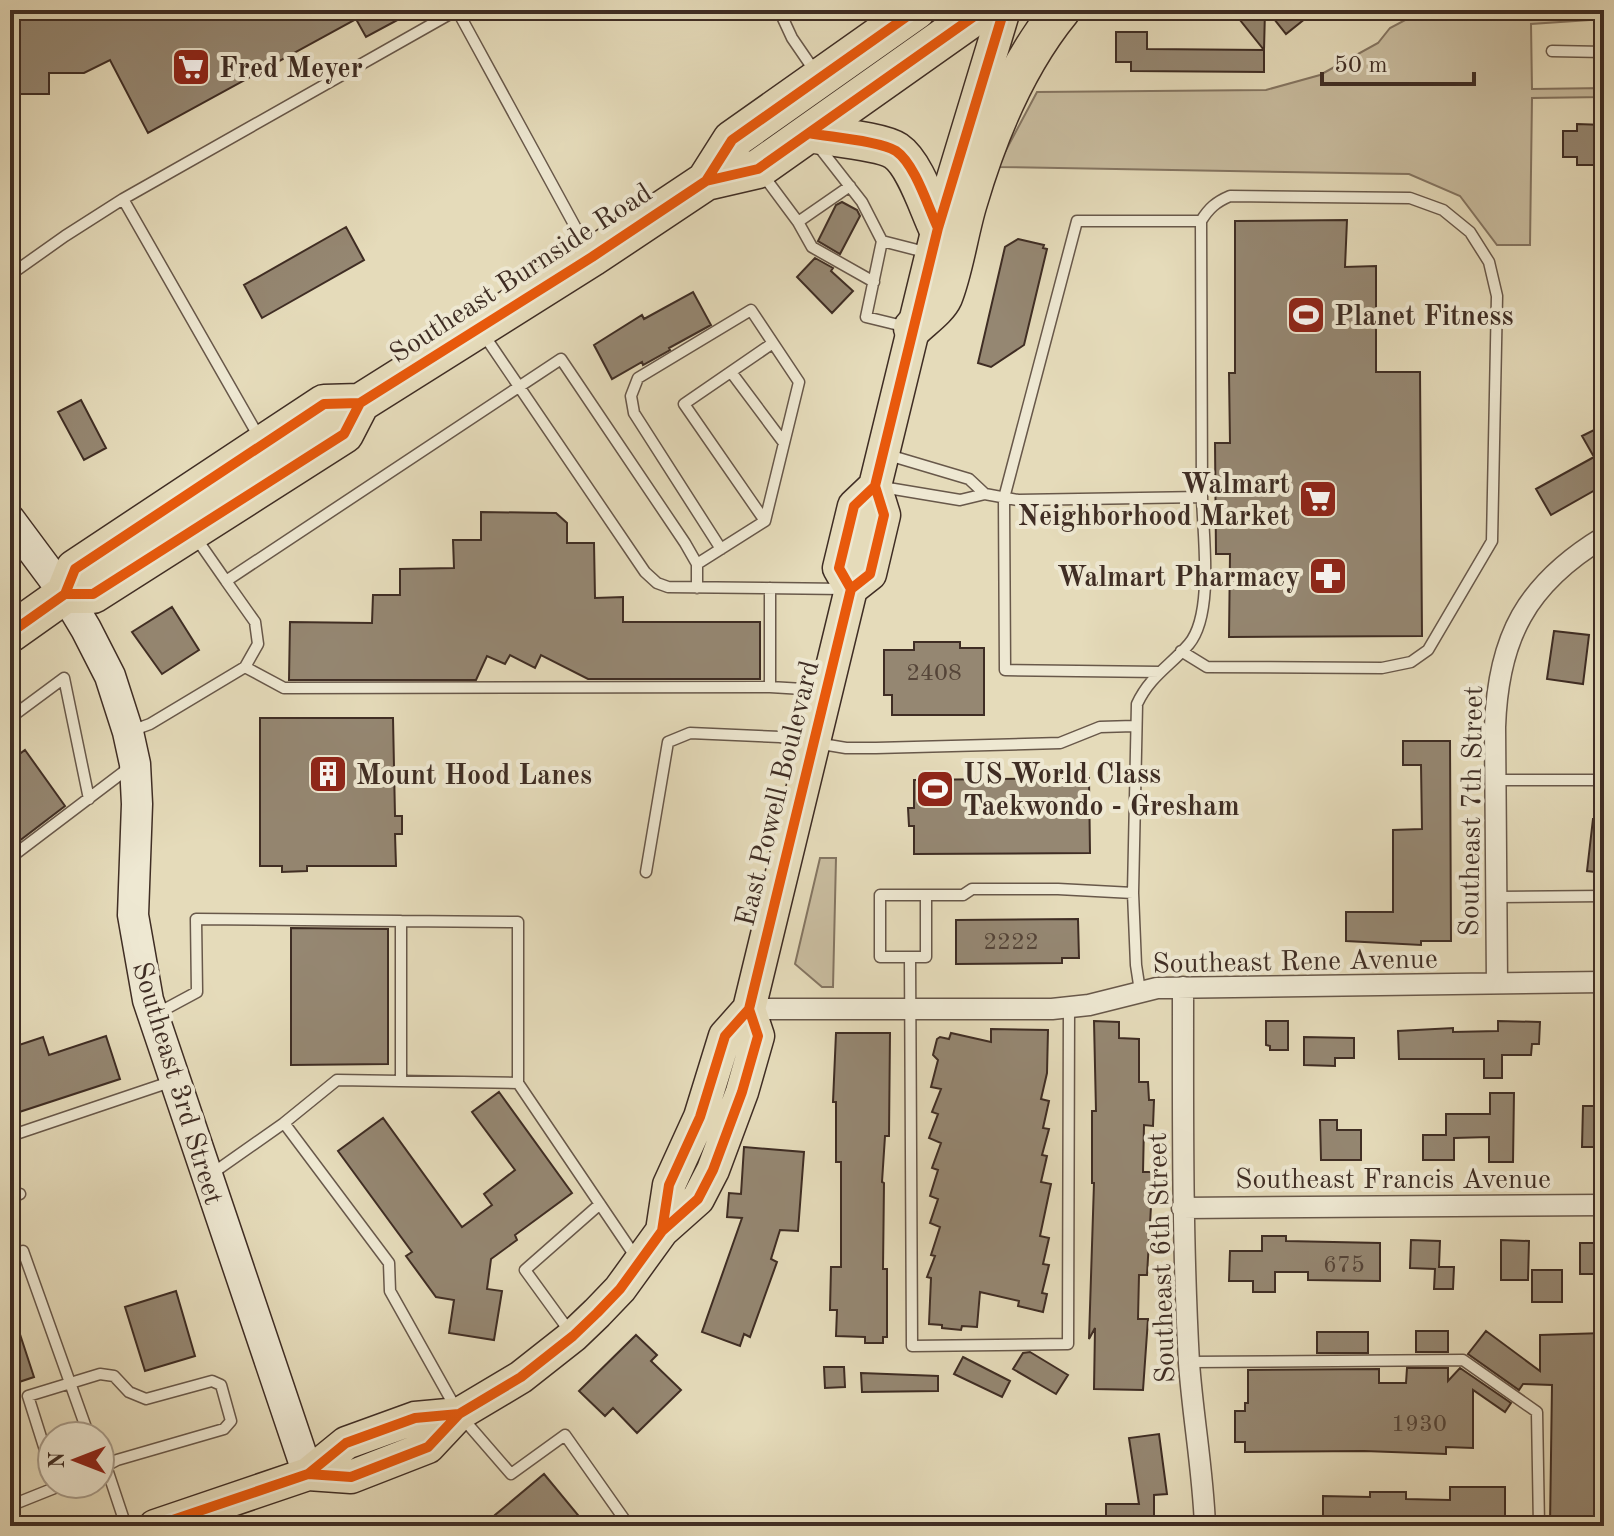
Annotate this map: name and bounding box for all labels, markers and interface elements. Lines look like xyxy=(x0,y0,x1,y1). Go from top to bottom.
scale bar xyxy=(1322,36,1474,86)
supermarket icon: Fred Meyer xyxy=(170,46,212,88)
text: 50 m xyxy=(1334,54,1388,78)
place label: Fred Meyer xyxy=(219,56,363,84)
street label: Southeast Burnside Road xyxy=(386,179,658,370)
sports icon: Planet Fitness xyxy=(1285,294,1327,336)
place label: Planet Fitness xyxy=(1334,304,1513,332)
place label: Walmart Neighborhood Market xyxy=(1018,472,1290,532)
supermarket icon: Walmart Neighborhood Market xyxy=(1297,478,1339,520)
pharmacy icon: Walmart Pharmacy xyxy=(1307,555,1349,597)
place label: Walmart Pharmacy xyxy=(1057,565,1300,593)
street label: East Powell Boulevard xyxy=(732,658,825,929)
house number: 2408 xyxy=(906,662,962,686)
street label: Southeast 7th Street xyxy=(1457,685,1489,937)
building icon: Mount Hood Lanes xyxy=(307,753,349,795)
place label: US World Class Taekwondo - Gresham xyxy=(963,762,1240,822)
place label: Mount Hood Lanes xyxy=(356,763,592,791)
sports icon: US World Class Taekwondo - Gresham xyxy=(914,768,956,810)
house number: 2222 xyxy=(983,931,1039,955)
street label: Southeast Rene Avenue xyxy=(1152,947,1438,979)
street label: Southeast 3rd Street xyxy=(126,959,226,1209)
street label: Southeast 6th Street xyxy=(1145,1132,1181,1384)
street label: Southeast Francis Avenue xyxy=(1235,1167,1551,1195)
house number: 675 xyxy=(1323,1254,1365,1278)
house number: 1930 xyxy=(1391,1413,1447,1437)
north arrow xyxy=(36,1420,116,1500)
text: N xyxy=(47,1451,69,1468)

